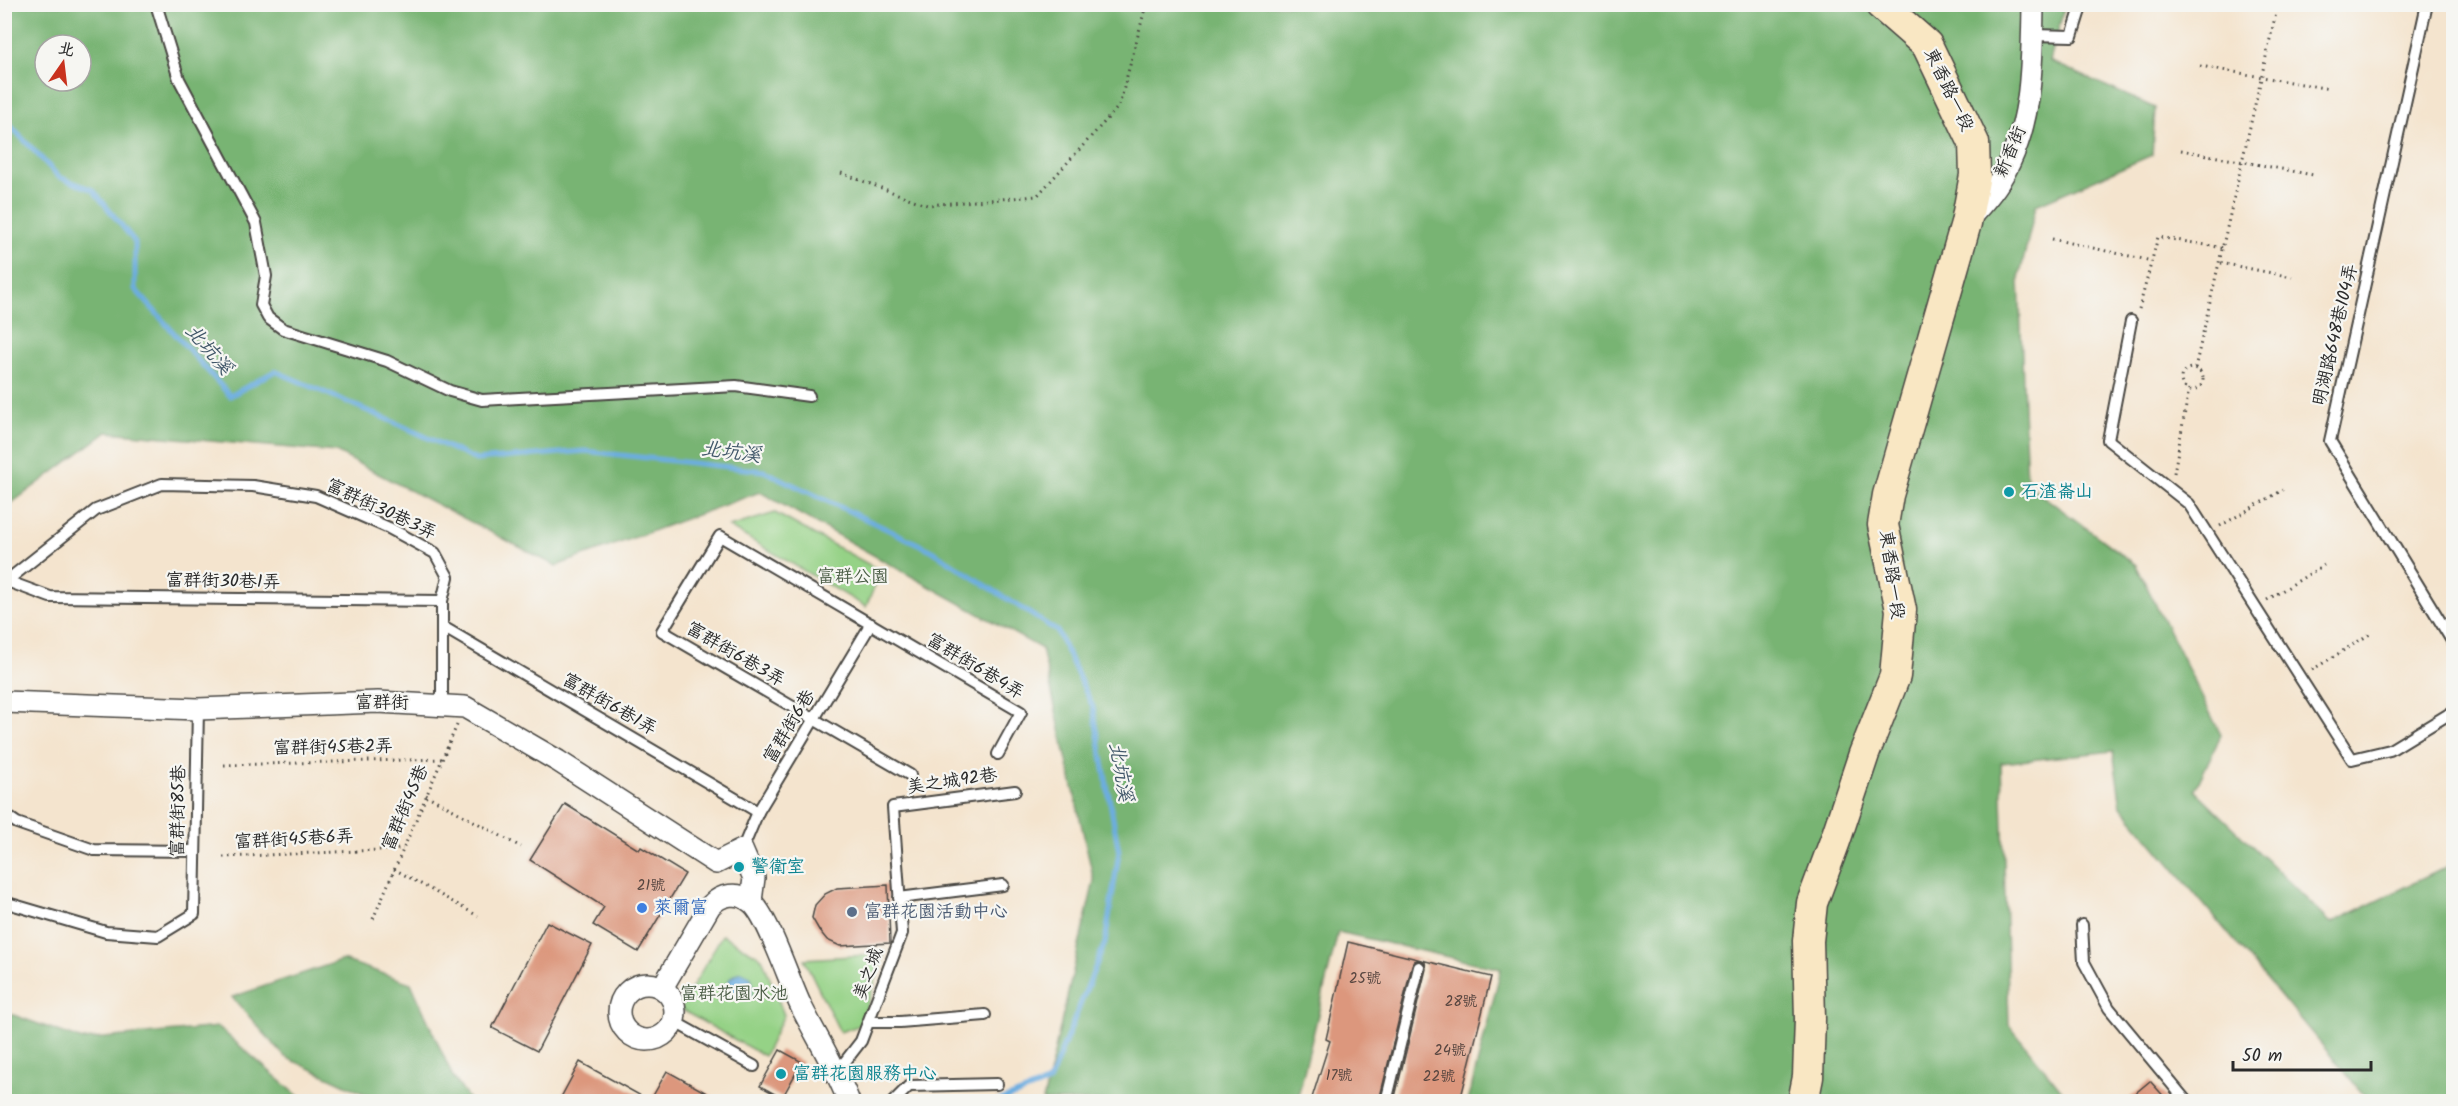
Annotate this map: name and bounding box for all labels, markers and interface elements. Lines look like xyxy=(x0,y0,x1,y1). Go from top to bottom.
north arrow xyxy=(33,33,93,93)
text: 北 xyxy=(55,36,77,64)
street label: 東香路一段 xyxy=(1915,43,1981,137)
street label: 新香街 xyxy=(1987,121,2035,183)
street label: 明湖路648巷104弄 xyxy=(2306,261,2366,409)
water label: 北坑溪 xyxy=(176,317,240,384)
water label: 北坑溪 xyxy=(699,433,764,473)
street label: 富群街30巷3弄 xyxy=(321,472,441,548)
place label: 石渣崙山 xyxy=(2021,478,2093,507)
marker: 石渣崙山 xyxy=(2002,485,2016,499)
street label: 東香路一段 xyxy=(1870,528,1912,622)
park label: 富群公園 xyxy=(817,563,889,592)
street label: 富群街30巷1弄 xyxy=(165,566,281,598)
street label: 富群街6巷3弄 xyxy=(680,615,790,695)
street label: 富群街6巷4弄 xyxy=(920,626,1030,708)
street label: 富群街6巷1弄 xyxy=(556,666,662,744)
street label: 富群街6巷 xyxy=(756,684,824,770)
street label: 富群街 xyxy=(355,689,409,718)
street label: 富群街45巷2弄 xyxy=(273,732,393,764)
water label: 北坑溪 xyxy=(1099,740,1141,805)
street label: 富群街45巷 xyxy=(375,760,437,856)
street label: 美之城92巷 xyxy=(905,761,999,803)
street label: 富群街85巷 xyxy=(164,764,194,858)
street label: 富群街45巷6弄 xyxy=(234,822,354,858)
place label: 警衛室 xyxy=(751,853,805,882)
marker: 警衛室 xyxy=(732,860,746,874)
house number: 21號 xyxy=(637,874,665,898)
place label: 萊爾富 xyxy=(654,894,708,923)
place label: 富群花園活動中心 xyxy=(864,898,1008,927)
marker: 萊爾富 xyxy=(635,901,649,915)
marker: 富群花園活動中心 xyxy=(845,905,859,919)
street label: 美之城 xyxy=(846,944,892,1004)
house number: 25號 xyxy=(1349,967,1381,991)
park label: 富群花園水池 xyxy=(680,980,788,1009)
house number: 28號 xyxy=(1445,990,1477,1014)
scale bar xyxy=(2233,1034,2371,1072)
house number: 24號 xyxy=(1434,1039,1466,1063)
text: 50 m xyxy=(2242,1042,2282,1071)
place label: 富群花園服務中心 xyxy=(793,1060,937,1089)
house number: 17號 xyxy=(1326,1064,1352,1088)
house number: 22號 xyxy=(1423,1065,1455,1089)
marker: 富群花園服務中心 xyxy=(774,1067,788,1081)

